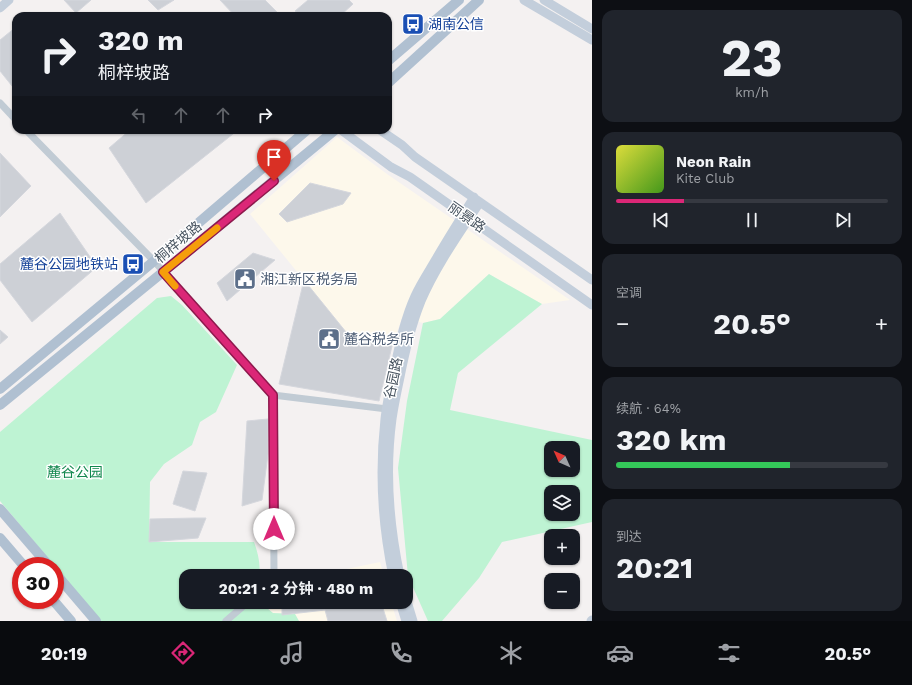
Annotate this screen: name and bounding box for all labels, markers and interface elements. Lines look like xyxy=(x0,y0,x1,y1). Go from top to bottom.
bus stop icon: 湖南公信 xyxy=(400,11,426,37)
place label: 湖南公信 xyxy=(428,16,484,32)
text: 320 m xyxy=(98,24,184,57)
icon: right xyxy=(32,28,84,80)
text: 23 xyxy=(721,28,783,89)
text: 桐梓坡路 xyxy=(98,62,170,83)
text: km/h xyxy=(735,85,769,100)
icon: left xyxy=(128,104,150,126)
icon: ahead xyxy=(170,104,192,126)
icon: ahead xyxy=(212,104,234,126)
icon: right xyxy=(254,104,276,126)
pin xyxy=(257,140,291,181)
icon: arrive xyxy=(263,146,285,168)
text: Neon Rain xyxy=(676,153,751,171)
text: Kite Club xyxy=(676,171,734,186)
street label: 丽景路 xyxy=(445,198,489,236)
icon: previous xyxy=(650,209,672,231)
icon: pause xyxy=(741,209,763,231)
icon: next xyxy=(832,209,854,231)
street label: 桐梓坡路 xyxy=(151,218,205,266)
bus stop icon: 麓谷公园地铁站 xyxy=(120,251,146,277)
place label: 麓谷公园地铁站 xyxy=(20,256,118,272)
public building icon: 湘江新区税务局 xyxy=(232,266,258,292)
place label: 湘江新区税务局 xyxy=(260,271,358,287)
text: 空调 xyxy=(616,285,642,300)
text: 20.5° xyxy=(713,306,791,341)
text: − xyxy=(616,311,629,336)
text: + xyxy=(875,311,888,336)
public building icon: 麓谷税务所 xyxy=(316,326,342,352)
place label: 麓谷税务所 xyxy=(344,331,414,347)
street label: 谷园路 xyxy=(381,356,405,400)
text: 续航 · 64% xyxy=(616,401,681,416)
text: 320 km xyxy=(616,422,726,457)
north arrow xyxy=(544,441,580,477)
map controls xyxy=(544,441,580,609)
park label: 麓谷公园 xyxy=(47,464,103,480)
button: layers xyxy=(544,485,580,521)
position arrow xyxy=(253,508,295,550)
button: + xyxy=(544,529,580,565)
text: 到达 xyxy=(616,529,642,544)
text: 20:21 xyxy=(616,550,693,585)
speed limit sign: 30 xyxy=(12,557,64,609)
button: − xyxy=(544,573,580,609)
text: 20:21 · 2 分钟 · 480 m xyxy=(219,580,373,598)
icon: directions xyxy=(169,639,197,667)
icon: music xyxy=(278,639,306,667)
icon: phone xyxy=(387,639,415,667)
icon: climate xyxy=(497,639,525,667)
icon: car xyxy=(606,639,634,667)
icon: filters xyxy=(715,639,743,667)
text: 20:19 xyxy=(41,643,87,664)
text: 20.5° xyxy=(824,643,871,664)

